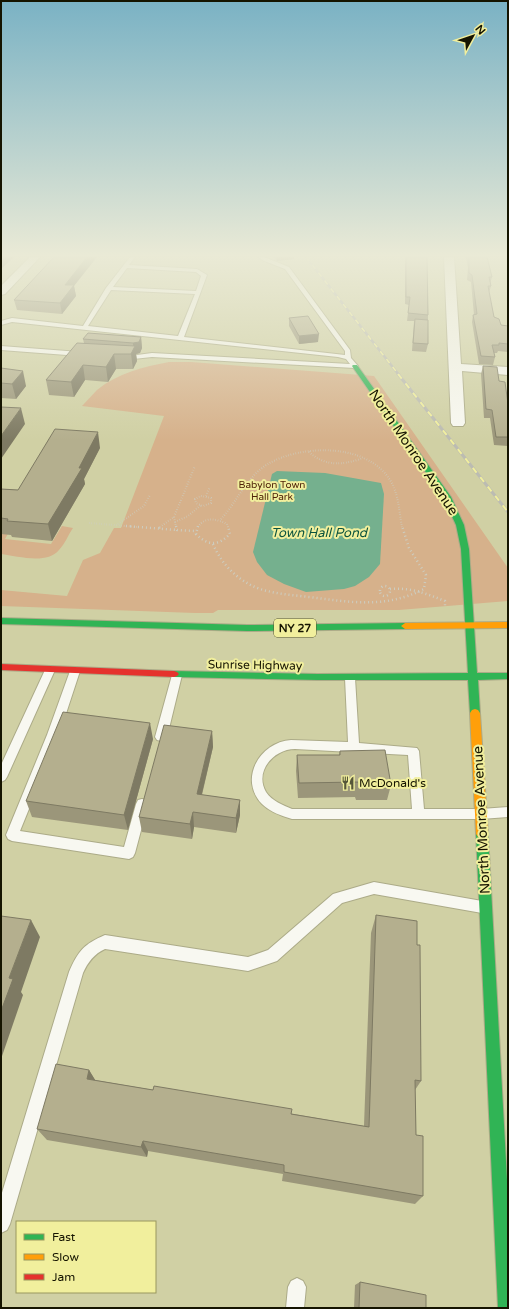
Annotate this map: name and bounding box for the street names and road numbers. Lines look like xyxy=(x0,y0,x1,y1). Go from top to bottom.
street label: North Monroe Avenue xyxy=(365,386,462,518)
road number: NY 27 xyxy=(274,619,316,637)
street label: Sunrise Highway xyxy=(208,657,303,673)
street label: North Monroe Avenue xyxy=(469,745,494,894)

